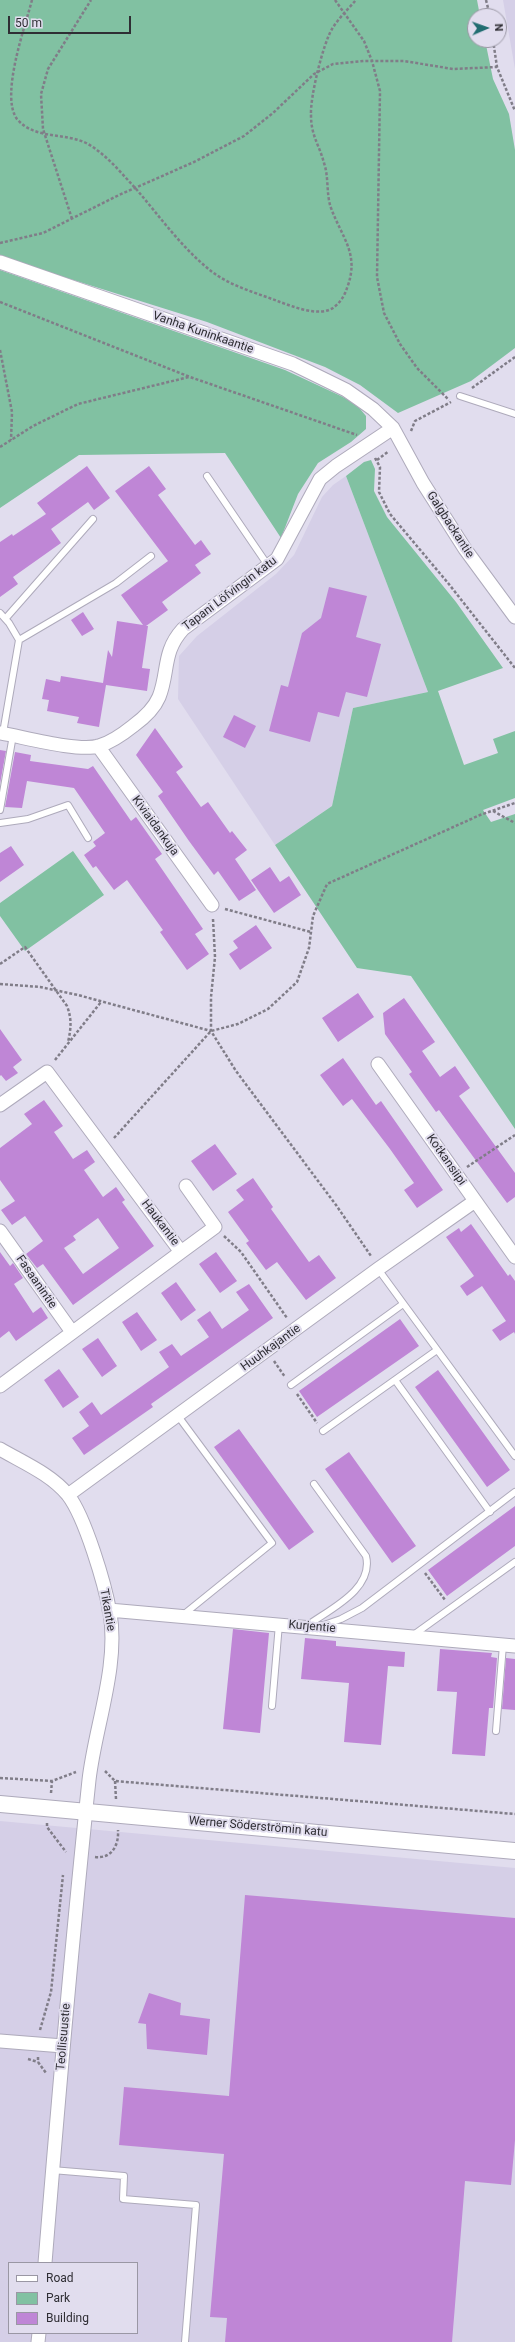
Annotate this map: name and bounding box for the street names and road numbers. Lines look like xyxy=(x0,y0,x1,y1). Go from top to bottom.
street label: Vanha Kuninkaantie xyxy=(151,309,255,357)
street label: Galgbackantie xyxy=(423,489,477,561)
street label: Tapani Löfvingin katu xyxy=(180,554,280,634)
street label: Kiviaidankuja xyxy=(128,793,182,859)
street label: Kotkansiipi xyxy=(423,1132,469,1188)
street label: Haukantie xyxy=(138,1197,182,1249)
street label: Fasaanintie xyxy=(12,1253,60,1311)
street label: Huuhkajantie xyxy=(238,1322,304,1374)
street label: Tikantie xyxy=(96,1588,118,1632)
street label: Kurjentie xyxy=(288,1618,336,1636)
street label: Werner Söderströmin katu xyxy=(188,1814,328,1840)
street label: Teollisuustie xyxy=(54,2003,74,2071)

